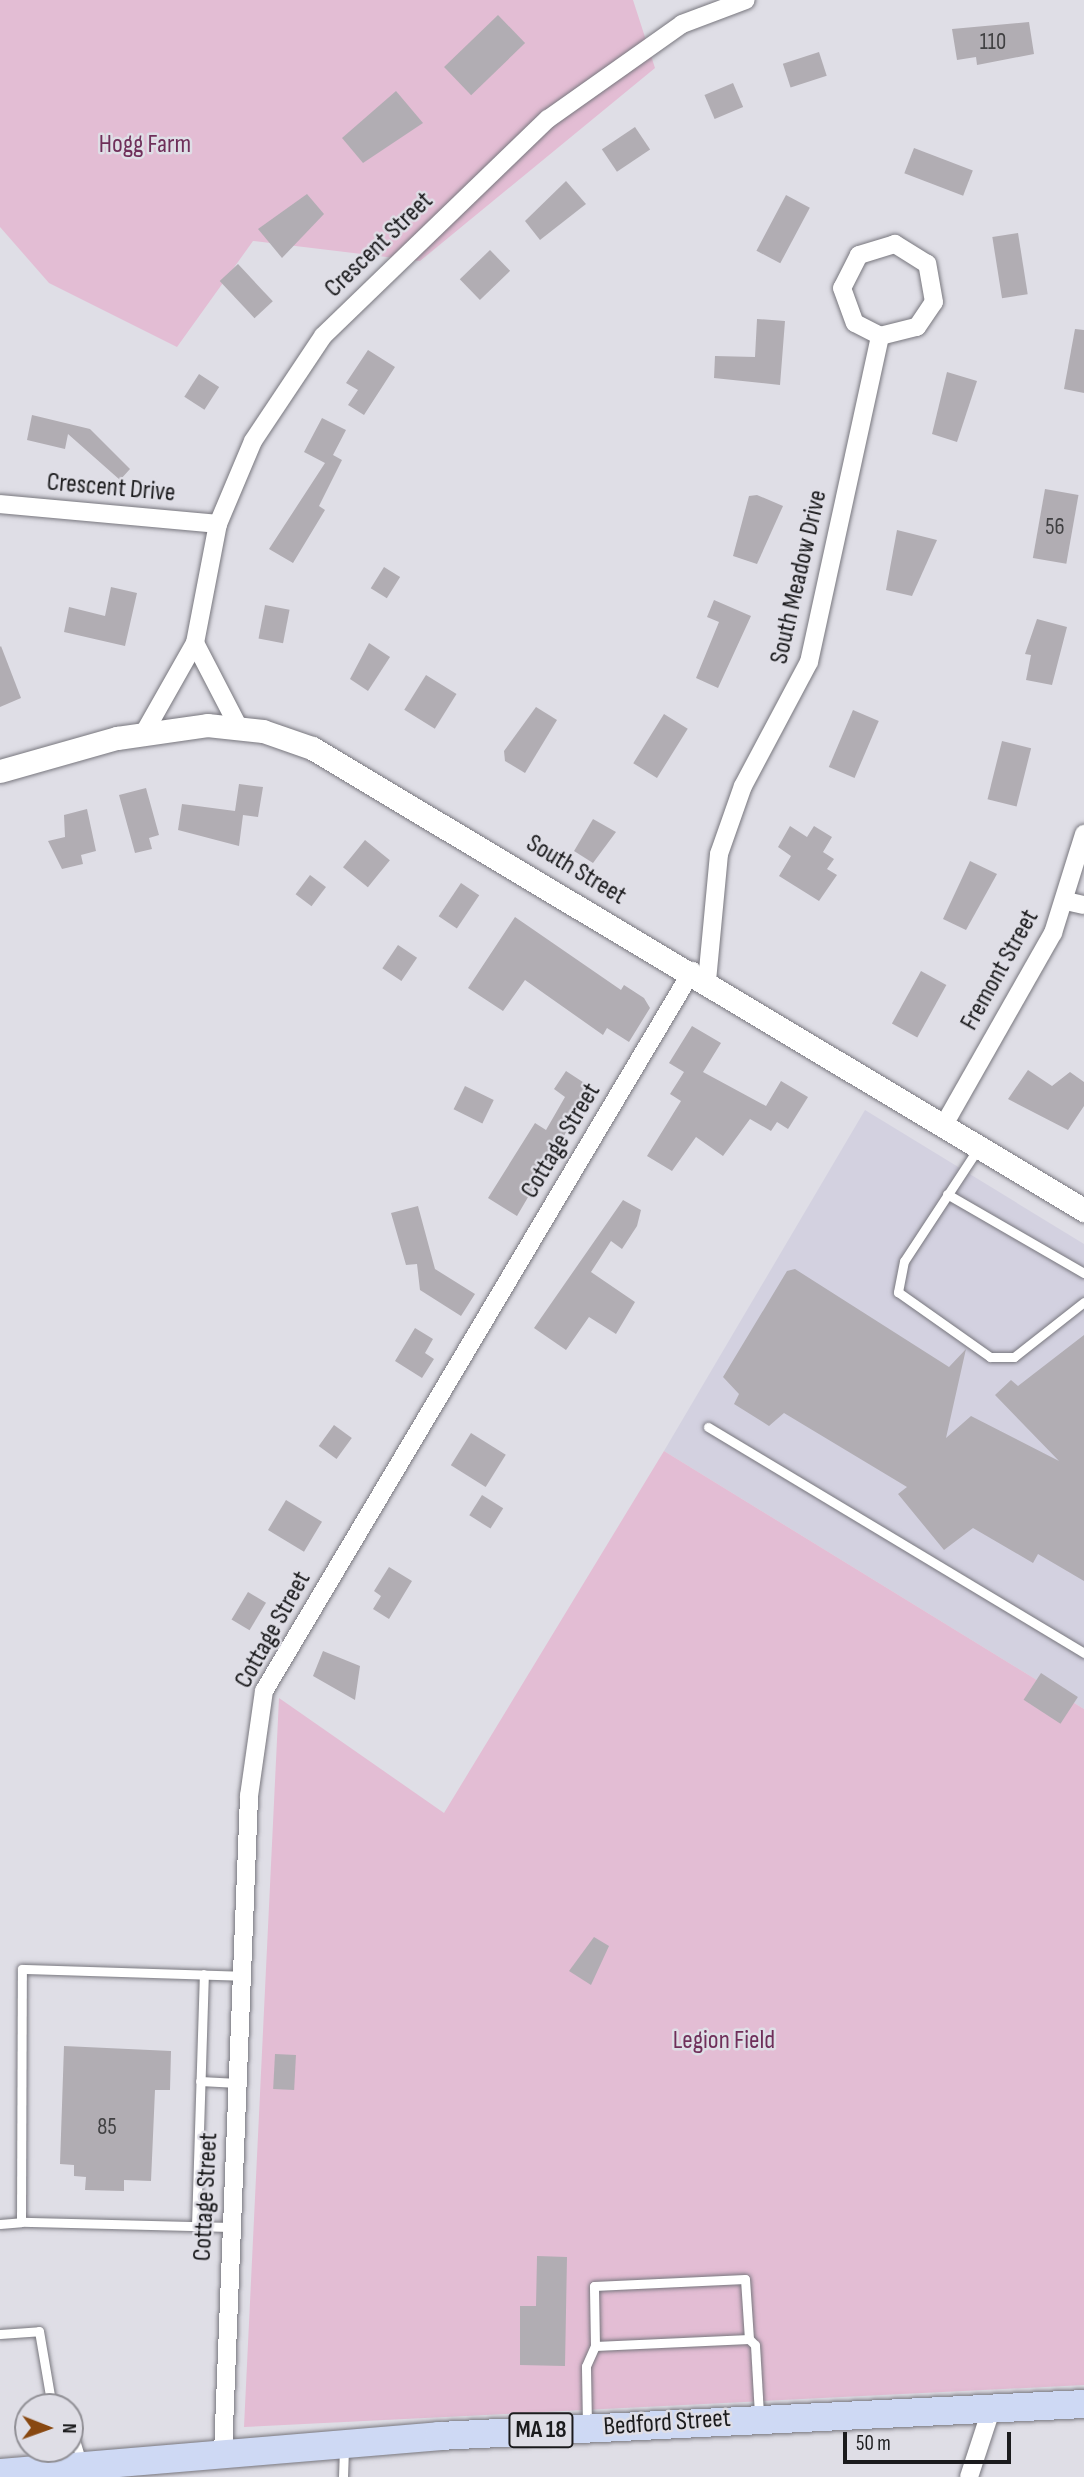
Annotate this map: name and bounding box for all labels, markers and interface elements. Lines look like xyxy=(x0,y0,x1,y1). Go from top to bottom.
house number: 110 xyxy=(980,28,1006,56)
park label: Hogg Farm xyxy=(99,129,191,161)
street label: Crescent Street xyxy=(318,186,440,304)
street label: Crescent Drive xyxy=(45,467,177,509)
street label: South Meadow Drive xyxy=(764,487,834,667)
house number: 56 xyxy=(1045,513,1065,541)
street label: South Street xyxy=(520,828,632,912)
street label: Fremont Street xyxy=(954,904,1046,1036)
street label: Cottage Street xyxy=(515,1078,607,1204)
street label: Cottage Street xyxy=(228,1566,318,1694)
park label: Legion Field xyxy=(673,2025,775,2057)
house number: 85 xyxy=(97,2113,117,2141)
street label: Cottage Street xyxy=(187,2132,225,2262)
north arrow xyxy=(14,2393,84,2463)
street label: Bedford Street xyxy=(602,2403,732,2443)
road number: MA 18 xyxy=(508,2410,574,2451)
scale bar xyxy=(846,2418,1014,2462)
text: N xyxy=(57,2423,80,2434)
text: 50 m xyxy=(856,2431,891,2456)

